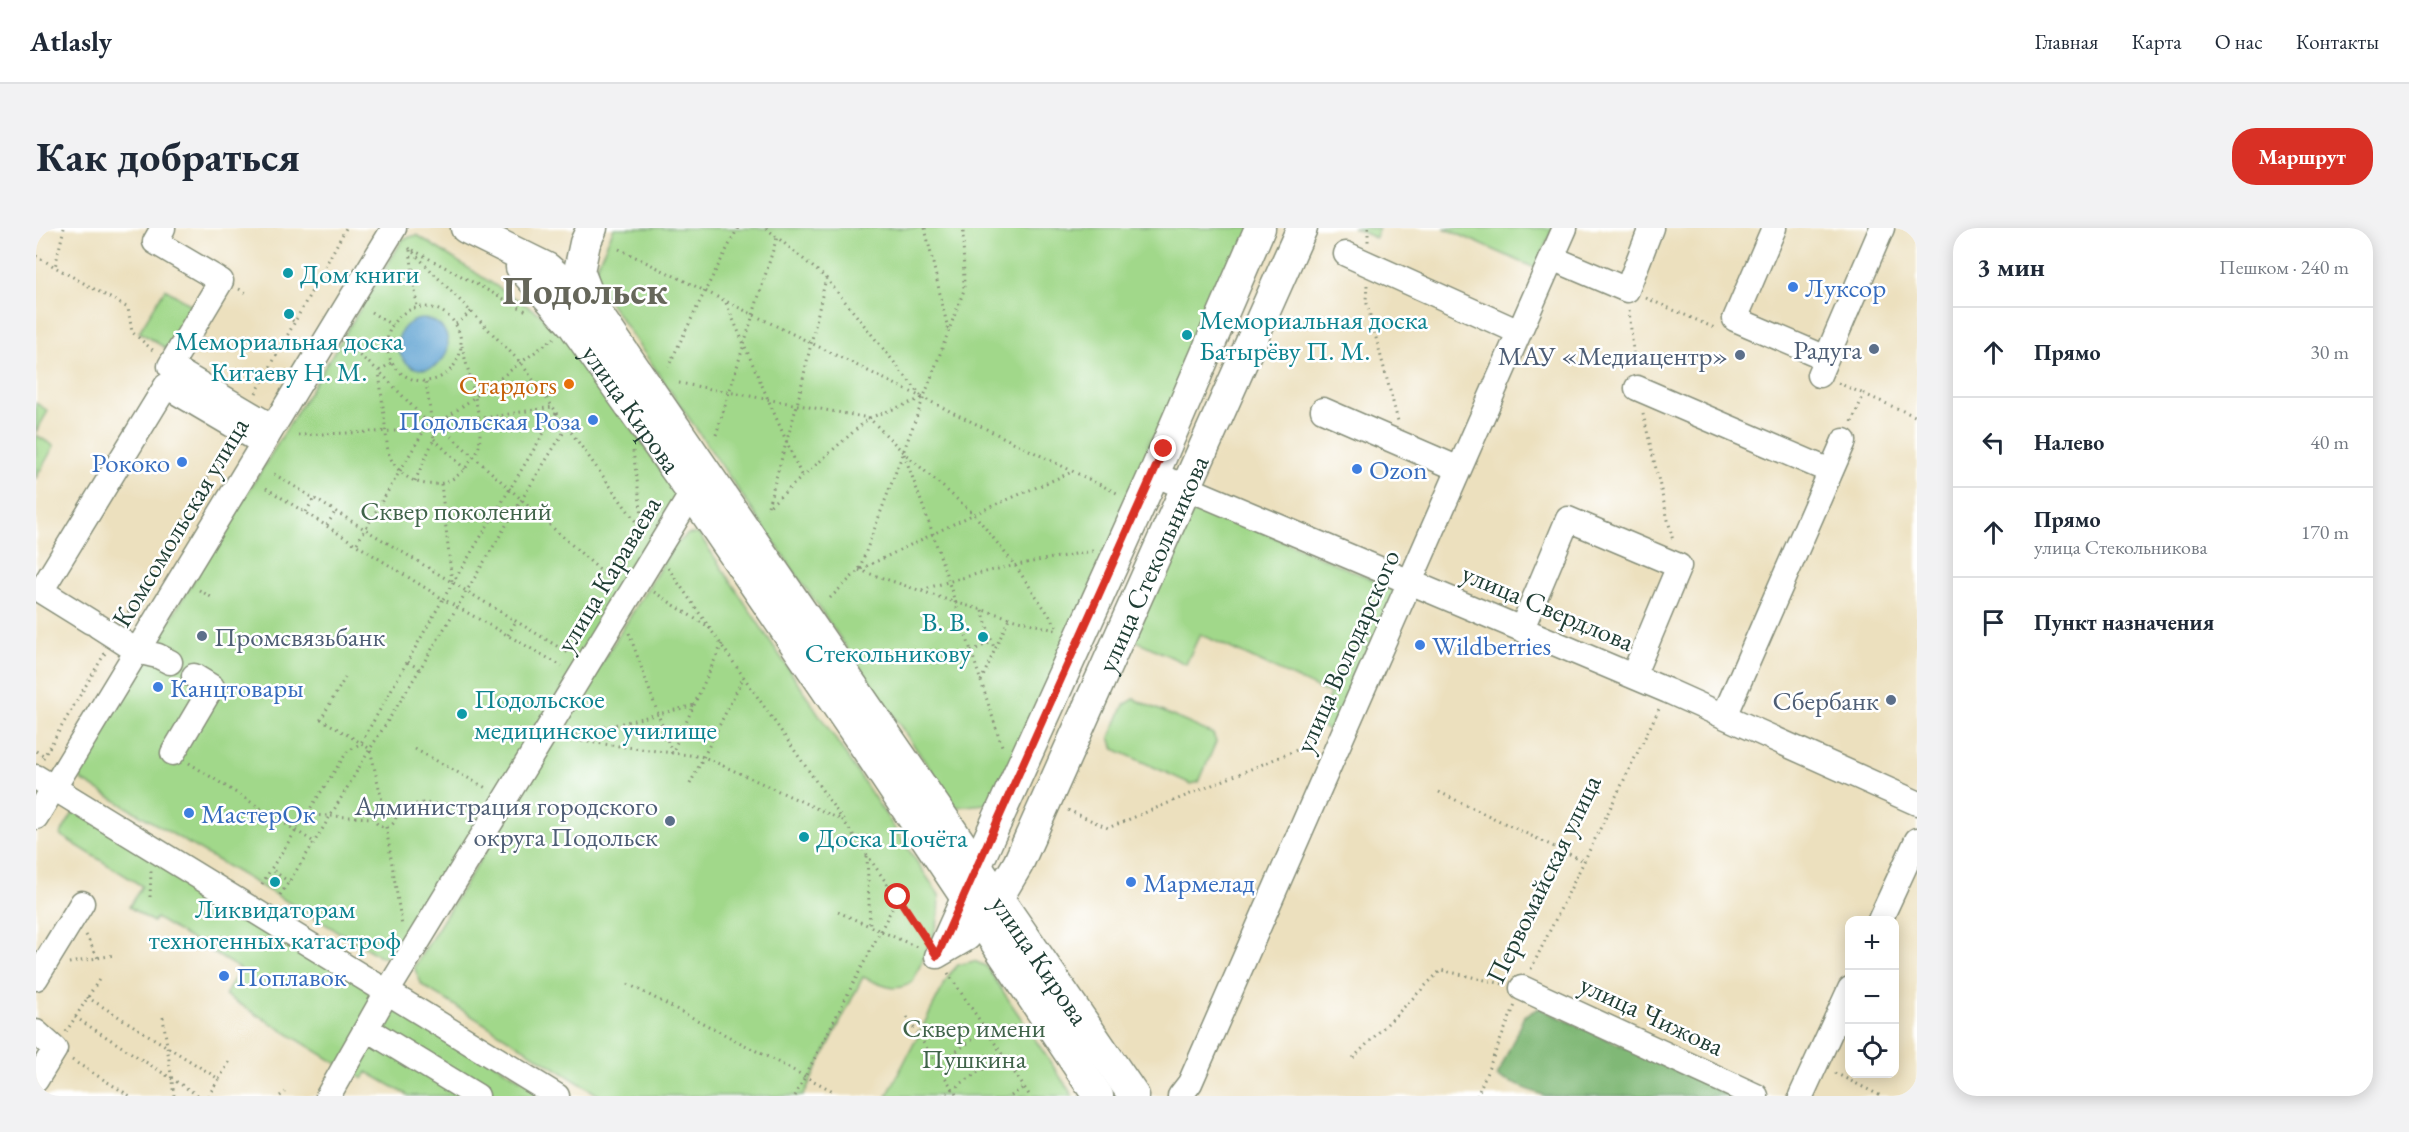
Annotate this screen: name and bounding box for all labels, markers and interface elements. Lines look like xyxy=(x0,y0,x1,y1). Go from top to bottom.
text: Atlasly xyxy=(30,23,112,59)
text: Главная xyxy=(2034,28,2098,55)
text: Карта xyxy=(2131,28,2182,55)
text: О нас xyxy=(2215,28,2263,55)
text: Контакты xyxy=(2296,28,2379,55)
button: Маршрут xyxy=(2232,128,2373,185)
text: Как добраться xyxy=(36,129,300,184)
text: 3 мин xyxy=(1977,250,2045,284)
text: Пешком · 240 m xyxy=(2219,254,2349,280)
place label: Дом книги xyxy=(300,256,419,291)
district label: Подольск xyxy=(502,265,668,316)
marker: Дом книги xyxy=(281,266,295,280)
place label: Луксор xyxy=(1805,270,1886,305)
marker: Луксор xyxy=(1786,280,1800,294)
place label: Мемориальная доска Батырёву П. М. xyxy=(1199,302,1428,368)
marker: Мемориальная доска Китаеву Н. М. xyxy=(282,307,296,321)
place label: Мемориальная доска Китаеву Н. М. xyxy=(175,323,404,389)
marker: Мемориальная доска Батырёву П. М. xyxy=(1180,328,1194,342)
place label: Радуга xyxy=(1793,332,1862,367)
icon: ahead xyxy=(1977,336,2010,369)
street label: улица Кирова xyxy=(574,337,690,480)
place label: МАУ «Медиацентр» xyxy=(1498,338,1728,373)
text: Прямо xyxy=(2034,338,2101,367)
text: 30 m xyxy=(2310,339,2349,365)
marker: Радуга xyxy=(1867,342,1881,356)
marker: МАУ «Медиацентр» xyxy=(1733,348,1747,362)
place label: Стардогs xyxy=(459,367,557,402)
marker: Стардогs xyxy=(562,377,576,391)
place label: Подольская Роза xyxy=(398,403,581,438)
street label: Комсомольская улица xyxy=(104,411,257,633)
marker: Подольская Роза xyxy=(586,413,600,427)
icon: left xyxy=(1977,426,2010,459)
text: Налево xyxy=(2034,428,2104,457)
text: 40 m xyxy=(2310,429,2349,455)
route end xyxy=(1150,435,1176,461)
place label: Рококо xyxy=(92,445,170,480)
street label: улица Стекольникова xyxy=(1088,449,1216,678)
place label: Ozon xyxy=(1369,452,1427,487)
marker: Рококо xyxy=(175,455,189,469)
marker: Ozon xyxy=(1350,462,1364,476)
street label: улица Караваева xyxy=(548,489,669,659)
park label: Сквер поколений xyxy=(360,493,552,528)
text: Прямо xyxy=(2034,505,2101,534)
icon: ahead xyxy=(1977,516,2010,549)
text: 170 m xyxy=(2301,519,2349,545)
text: улица Стекольникова xyxy=(2034,534,2207,560)
street label: улица Володарского xyxy=(1286,544,1408,758)
street label: улица Свердлова xyxy=(1457,555,1640,659)
place label: В. В. Стекольникову xyxy=(805,604,971,670)
icon: arrive xyxy=(1977,606,2010,639)
text: Пункт назначения xyxy=(2034,608,2214,637)
place label: Промсвязьбанк xyxy=(214,619,386,654)
place label: Wildberries xyxy=(1432,628,1551,663)
marker: Промсвязьбанк xyxy=(195,629,209,643)
marker: В. В. Стекольникову xyxy=(976,630,990,644)
marker: Wildberries xyxy=(1413,638,1427,652)
place label: Канцтовары xyxy=(170,670,304,705)
marker: Канцтовары xyxy=(151,680,165,694)
place label: Подольское медицинское училище xyxy=(474,681,717,747)
place label: Сбербанк xyxy=(1773,683,1879,718)
marker: Сбербанк xyxy=(1884,693,1898,707)
marker: Подольское медицинское училище xyxy=(455,707,469,721)
street label: Первомайская улица xyxy=(1477,769,1609,989)
place label: Администрация городского округа Подольск xyxy=(354,788,658,854)
place label: МастерОк xyxy=(201,796,316,831)
marker: МастерОк xyxy=(182,806,196,820)
marker: Администрация городского округа Подольск xyxy=(663,814,677,828)
place label: Доска Почёта xyxy=(816,820,968,855)
marker: Доска Почёта xyxy=(797,830,811,844)
place label: Мармелад xyxy=(1143,865,1255,900)
marker: Ликвидаторам техногенных катастроф xyxy=(268,875,282,889)
marker: Мармелад xyxy=(1124,875,1138,889)
route start xyxy=(884,883,910,909)
street label: улица Кирова xyxy=(984,888,1098,1032)
place label: Ликвидаторам техногенных катастроф xyxy=(149,891,401,957)
map controls xyxy=(1845,916,1899,1078)
button: + xyxy=(1845,916,1899,970)
place label: Поплавок xyxy=(236,959,347,994)
street label: улица Чижова xyxy=(1574,966,1730,1064)
marker: Поплавок xyxy=(217,969,231,983)
button: − xyxy=(1845,970,1899,1024)
park label: Сквер имени Пушкина xyxy=(902,1010,1046,1076)
button: locate xyxy=(1845,1024,1899,1078)

